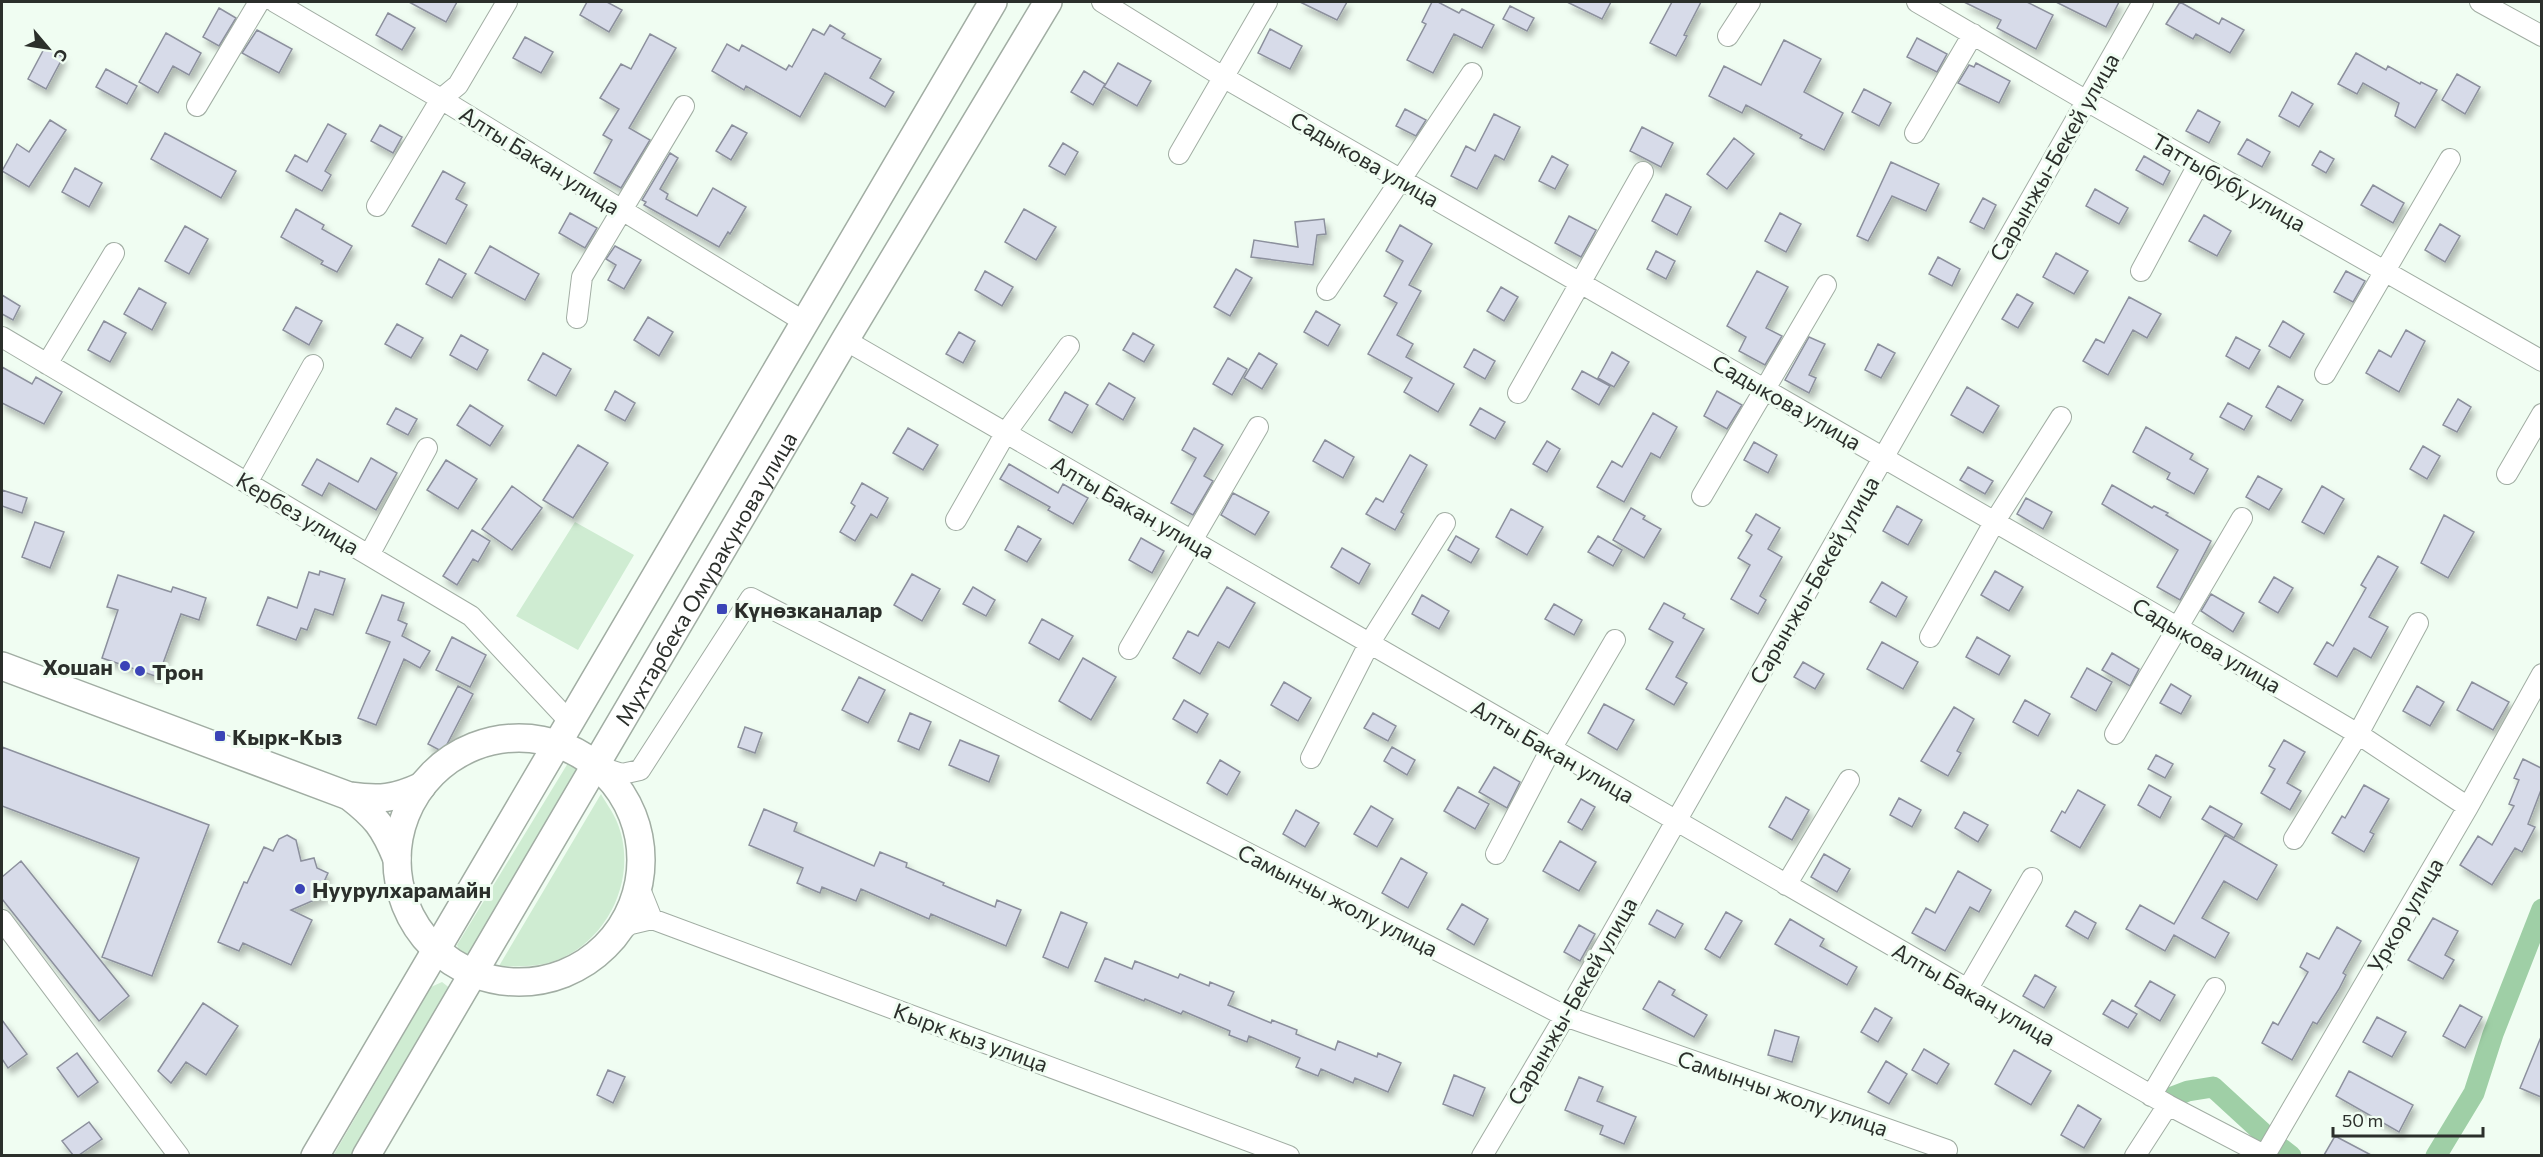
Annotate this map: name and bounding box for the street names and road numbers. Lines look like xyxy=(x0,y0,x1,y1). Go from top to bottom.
street label: Сарынжы-Бекей улица xyxy=(1983,48,2125,266)
street label: Алты Бакан улица xyxy=(455,100,625,220)
street label: Садыкова улица xyxy=(1286,106,1444,212)
street label: Таттыбубу улица xyxy=(2147,127,2311,237)
street label: Садыкова улица xyxy=(1708,349,1866,455)
street label: Мухтарбека Омуракунова улица xyxy=(608,426,802,730)
street label: Алты Бакан улица xyxy=(1047,449,1219,565)
street label: Кербез улица xyxy=(232,466,364,560)
street label: Сарынжы-Бекей улица xyxy=(1743,471,1885,689)
street label: Садыкова улица xyxy=(2128,592,2286,698)
street label: Алты Бакан улица xyxy=(1467,693,1639,809)
street label: Самынчы жолу улица xyxy=(1233,838,1443,962)
street label: Уркор улица xyxy=(2361,853,2449,977)
street label: Сарынжы-Бекей улица xyxy=(1501,892,1643,1110)
street label: Алты Бакан улица xyxy=(1888,936,2060,1052)
street label: Кырк кыз улица xyxy=(890,997,1052,1077)
street label: Самынчы жолу улица xyxy=(1674,1044,1892,1142)

